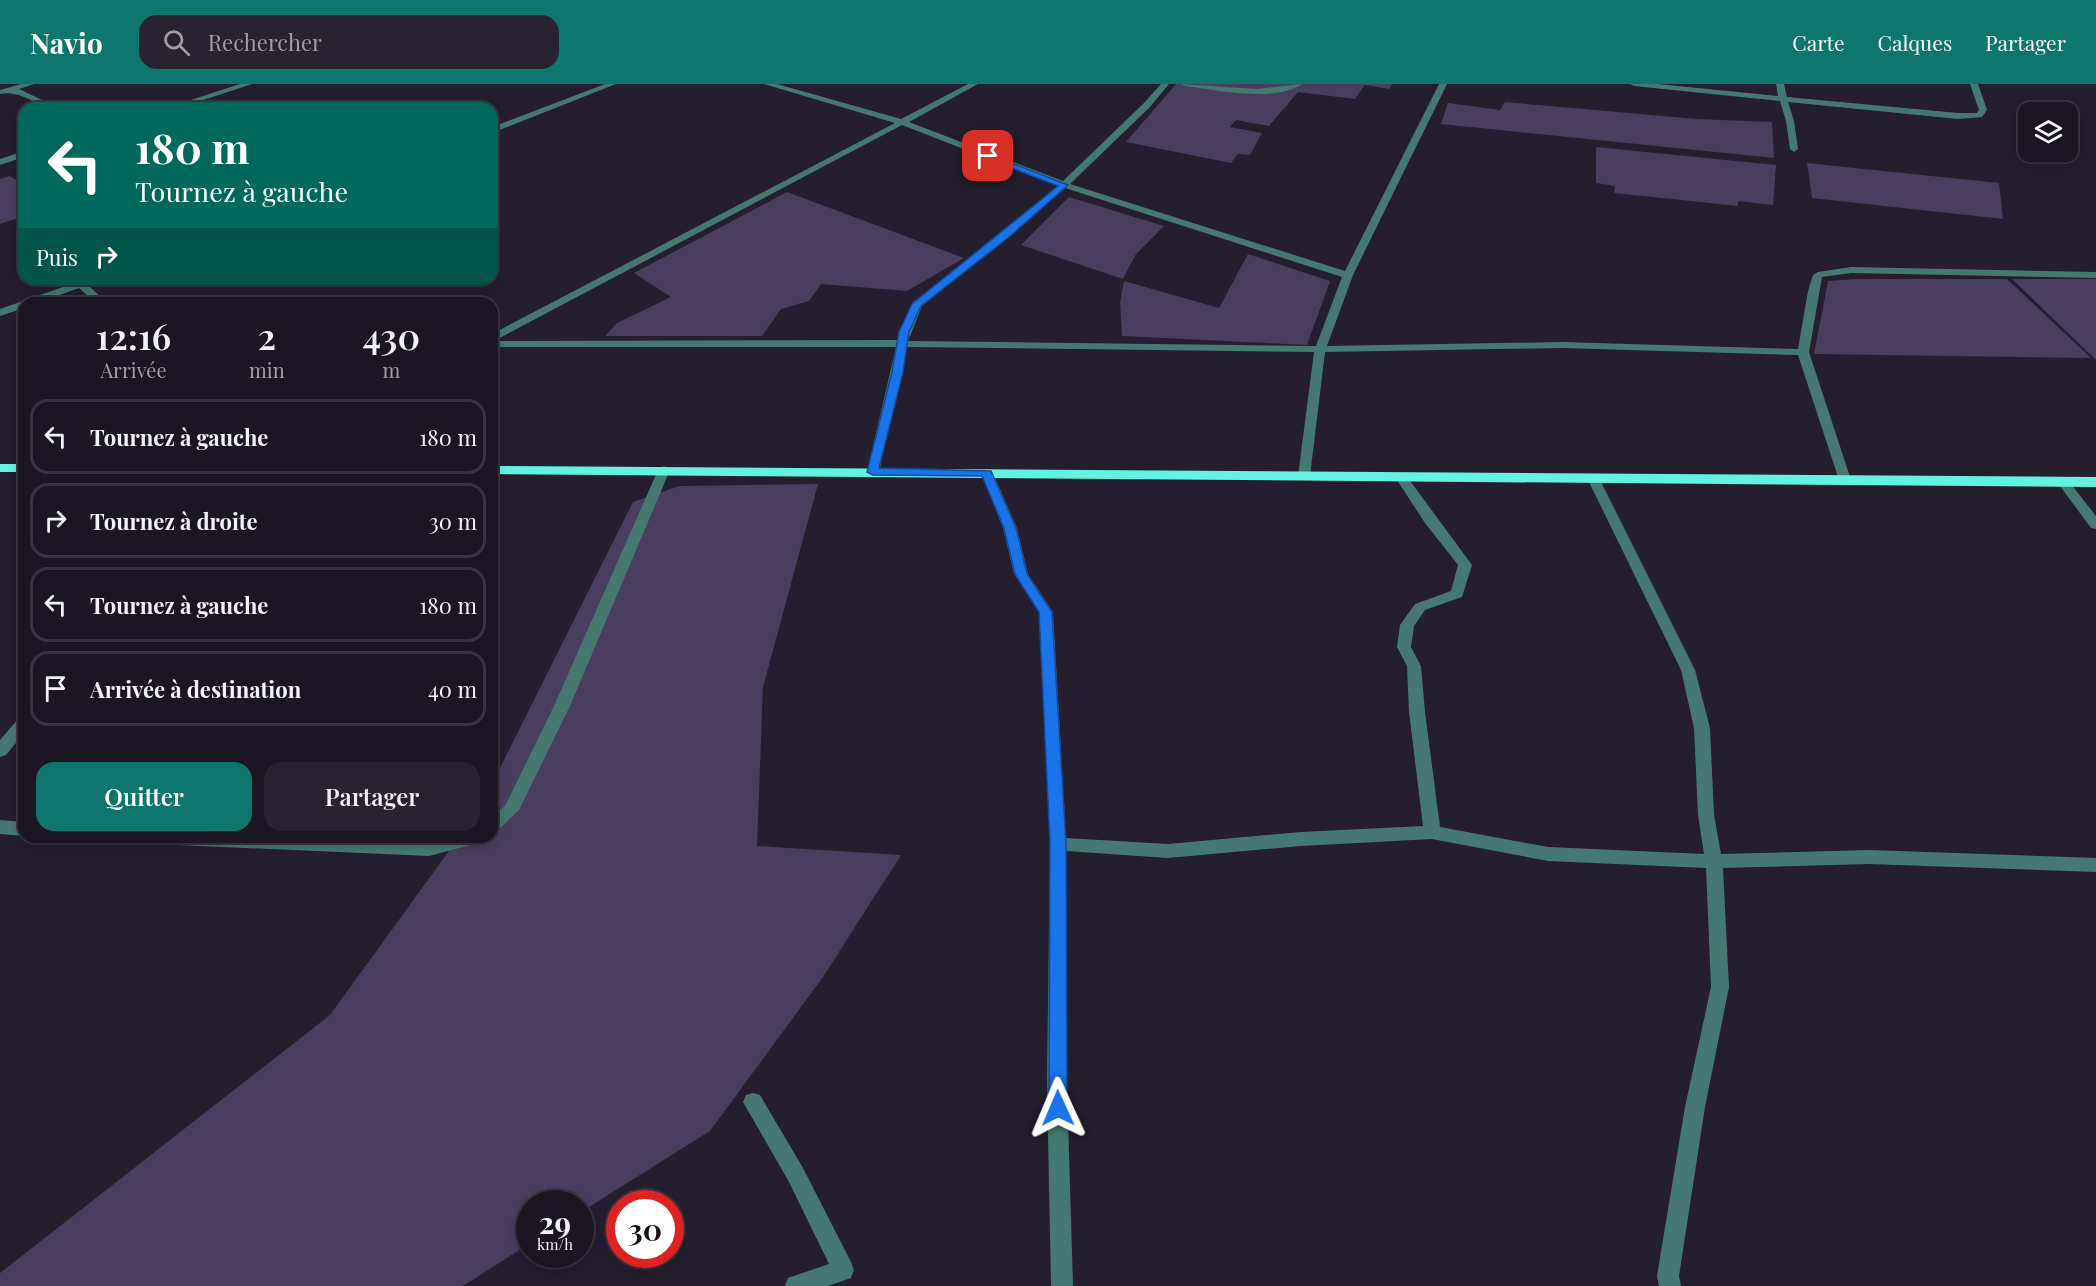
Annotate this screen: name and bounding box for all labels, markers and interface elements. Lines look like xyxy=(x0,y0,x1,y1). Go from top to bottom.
search box xyxy=(139,15,559,69)
text: Navio xyxy=(30,24,103,61)
icon: search xyxy=(160,26,193,59)
text: Rechercher xyxy=(208,27,322,57)
text: Carte xyxy=(1792,28,1845,56)
text: Calques xyxy=(1878,28,1952,56)
text: Partager xyxy=(1985,28,2066,56)
map controls xyxy=(2018,102,2078,162)
button: layers xyxy=(2018,102,2078,162)
text: 180 m xyxy=(135,119,250,175)
icon: left xyxy=(36,126,114,204)
pin xyxy=(962,130,1013,181)
icon: arrive xyxy=(971,139,1004,172)
text: Tournez à gauche xyxy=(135,173,348,209)
icon: right xyxy=(90,240,123,273)
text: Puis xyxy=(36,242,78,272)
text: 12:16 xyxy=(96,311,171,359)
text: 2 xyxy=(258,311,276,359)
text: 430 xyxy=(362,311,420,359)
text: Arrivée xyxy=(100,356,167,383)
text: min xyxy=(249,356,285,383)
text: m xyxy=(382,356,400,383)
icon: left xyxy=(39,420,72,453)
text: Tournez à gauche xyxy=(90,422,268,452)
text: 180 m xyxy=(419,422,477,452)
icon: right xyxy=(39,504,72,537)
text: Tournez à droite xyxy=(90,506,258,536)
text: 30 m xyxy=(429,506,477,536)
icon: left xyxy=(39,588,72,621)
text: Tournez à gauche xyxy=(90,590,268,620)
text: 180 m xyxy=(419,590,477,620)
icon: arrive xyxy=(39,672,72,705)
text: Arrivée à destination xyxy=(90,674,301,704)
text: 40 m xyxy=(428,674,477,704)
button: Quitter xyxy=(36,762,252,831)
button: Partager xyxy=(264,762,480,831)
position arrow xyxy=(1026,1076,1090,1140)
speed limit sign: 30 xyxy=(606,1190,684,1268)
text: 29 xyxy=(539,1202,571,1242)
text: km/h xyxy=(537,1234,573,1254)

